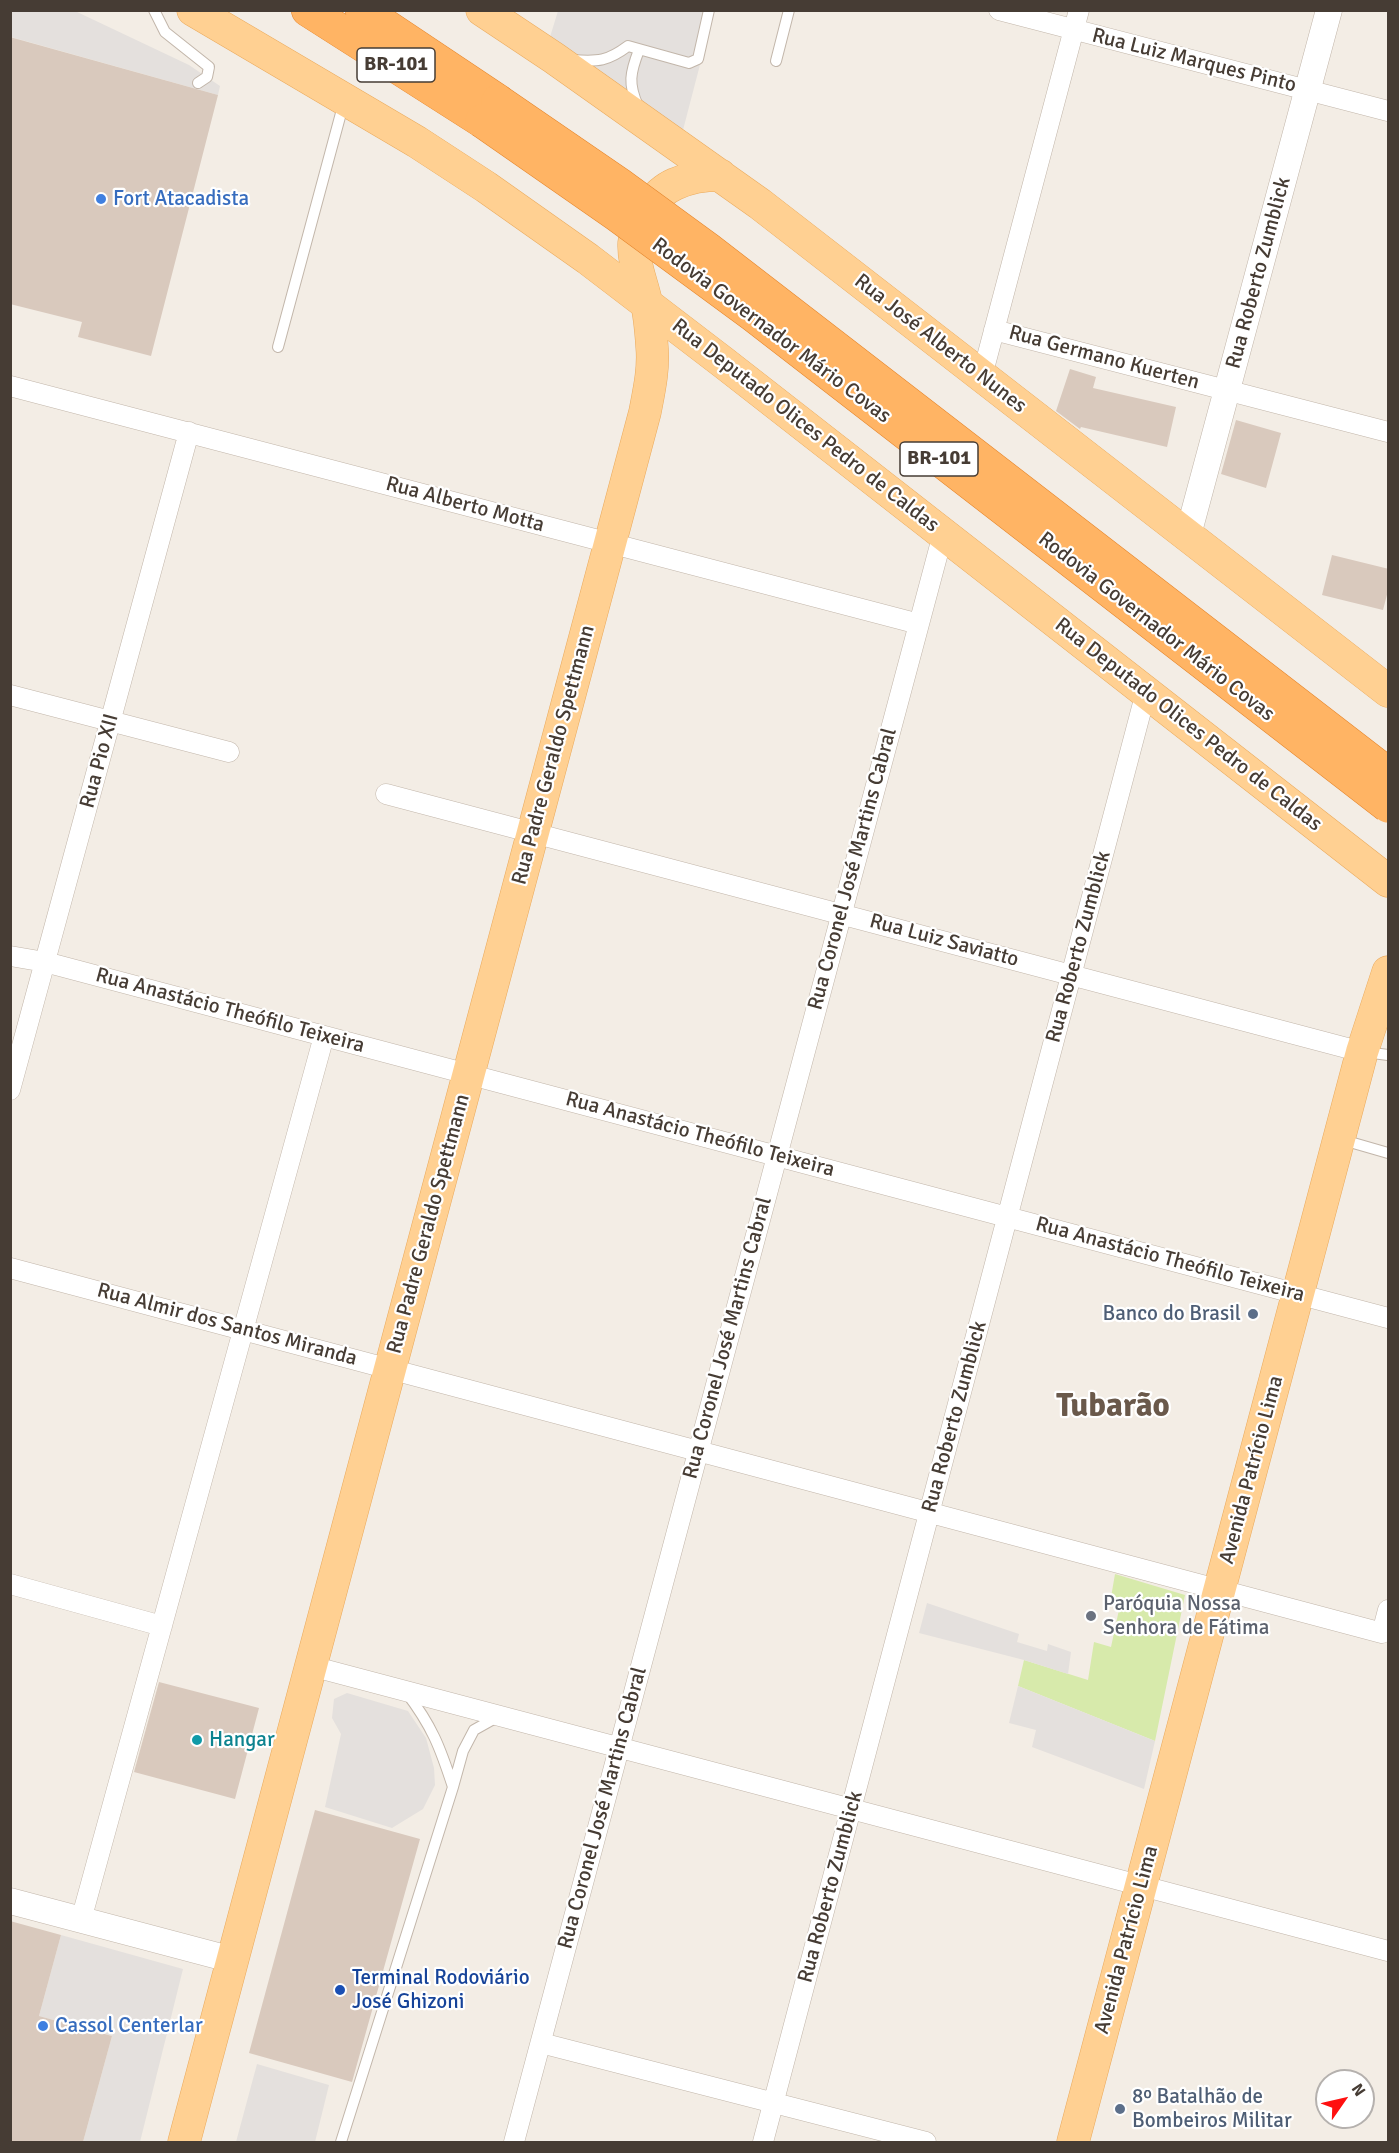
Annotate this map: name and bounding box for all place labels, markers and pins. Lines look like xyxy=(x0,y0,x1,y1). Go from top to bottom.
place label: Fort Atacadista xyxy=(113,186,249,212)
marker: Fort Atacadista xyxy=(94,192,108,206)
place label: Banco do Brasil xyxy=(1103,1301,1241,1327)
marker: Banco do Brasil xyxy=(1246,1307,1260,1321)
place label: Paróquia Nossa Senhora de Fátima xyxy=(1103,1591,1269,1641)
marker: Paróquia Nossa Senhora de Fátima xyxy=(1084,1609,1098,1623)
place label: Hangar xyxy=(209,1727,275,1753)
marker: Hangar xyxy=(190,1733,204,1747)
place label: Terminal Rodoviário José Ghizoni xyxy=(352,1965,530,2015)
marker: Terminal Rodoviário José Ghizoni xyxy=(333,1983,347,1997)
place label: Cassol Centerlar xyxy=(55,2013,203,2039)
marker: Cassol Centerlar xyxy=(36,2019,50,2033)
place label: 8º Batalhão de Bombeiros Militar xyxy=(1132,2084,1292,2134)
marker: 8º Batalhão de Bombeiros Militar xyxy=(1113,2102,1127,2116)

